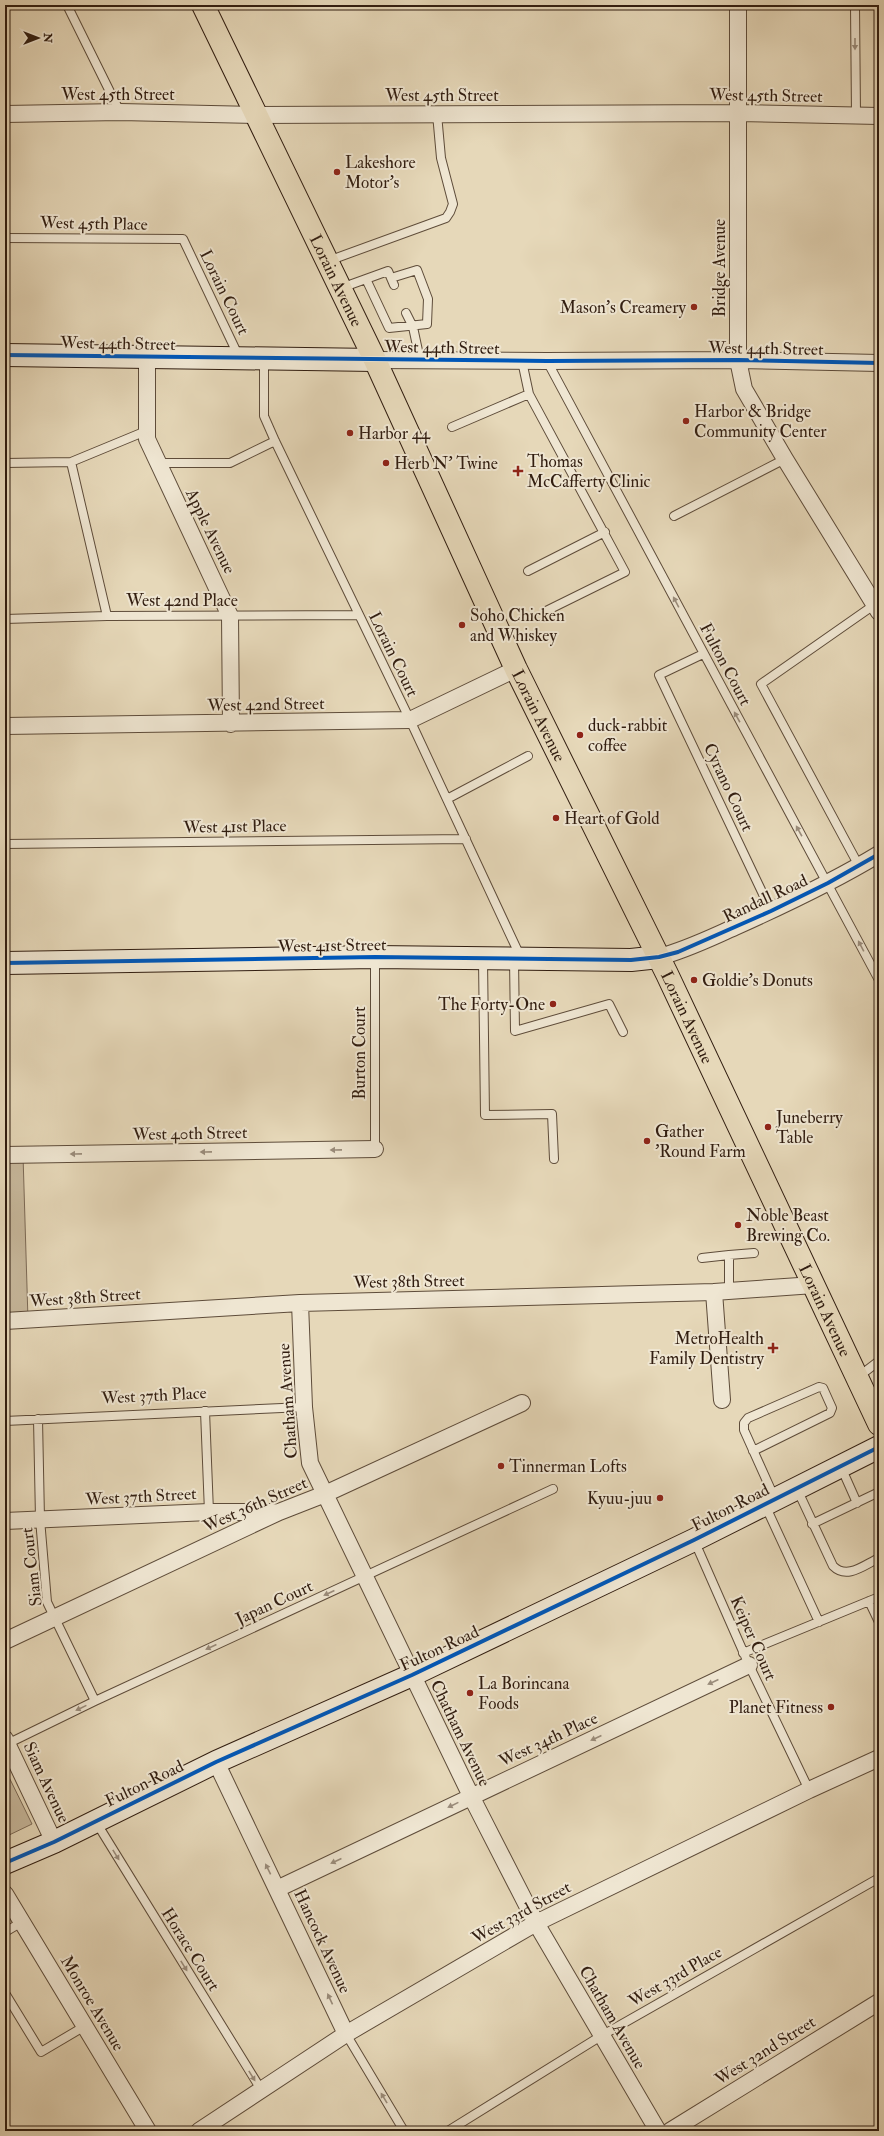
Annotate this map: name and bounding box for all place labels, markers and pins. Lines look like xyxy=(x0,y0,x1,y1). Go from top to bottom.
place label: Lakeshore Motor's xyxy=(345,152,416,193)
marker: Lakeshore Motor's xyxy=(332,167,342,177)
place label: Mason's Creamery xyxy=(560,297,687,319)
marker: Mason's Creamery xyxy=(689,302,699,312)
place label: Harbor & Bridge Community Center xyxy=(694,401,827,443)
marker: Harbor & Bridge Community Center xyxy=(681,416,691,426)
place label: Harbor 44 xyxy=(358,423,431,444)
marker: Harbor 44 xyxy=(345,428,355,438)
place label: Thomas McCafferty Clinic xyxy=(527,451,651,493)
place label: Herb N' Twine xyxy=(394,453,498,474)
marker: Herb N' Twine xyxy=(381,458,391,468)
marker: Thomas McCafferty Clinic xyxy=(512,465,524,477)
place label: Soho Chicken and Whiskey xyxy=(470,605,565,647)
marker: Soho Chicken and Whiskey xyxy=(457,620,467,630)
place label: duck-rabbit coffee xyxy=(588,715,668,756)
marker: duck-rabbit coffee xyxy=(575,730,585,740)
place label: Heart of Gold xyxy=(564,808,660,829)
marker: Heart of Gold xyxy=(551,813,561,823)
place label: Goldie's Donuts xyxy=(702,970,813,991)
marker: Goldie's Donuts xyxy=(689,975,699,985)
place label: The Forty-One xyxy=(438,994,545,1016)
marker: The Forty-One xyxy=(548,999,558,1009)
place label: Juneberry Table xyxy=(775,1107,843,1148)
place label: Gather 'Round Farm xyxy=(655,1121,746,1162)
marker: Juneberry Table xyxy=(763,1122,773,1132)
marker: Gather 'Round Farm xyxy=(642,1136,652,1146)
place label: Noble Beast Brewing Co. xyxy=(746,1205,830,1246)
marker: Noble Beast Brewing Co. xyxy=(733,1220,743,1230)
place label: MetroHealth Family Dentistry xyxy=(649,1328,765,1370)
marker: MetroHealth Family Dentistry xyxy=(767,1342,779,1354)
place label: Tinnerman Lofts xyxy=(509,1456,627,1477)
marker: Tinnerman Lofts xyxy=(496,1461,506,1471)
place label: Kyuu-juu xyxy=(587,1488,652,1510)
marker: Kyuu-juu xyxy=(655,1493,665,1503)
place label: La Borincana Foods xyxy=(478,1673,570,1714)
marker: La Borincana Foods xyxy=(465,1688,475,1698)
place label: Planet Fitness xyxy=(729,1697,823,1718)
marker: Planet Fitness xyxy=(826,1702,836,1712)

